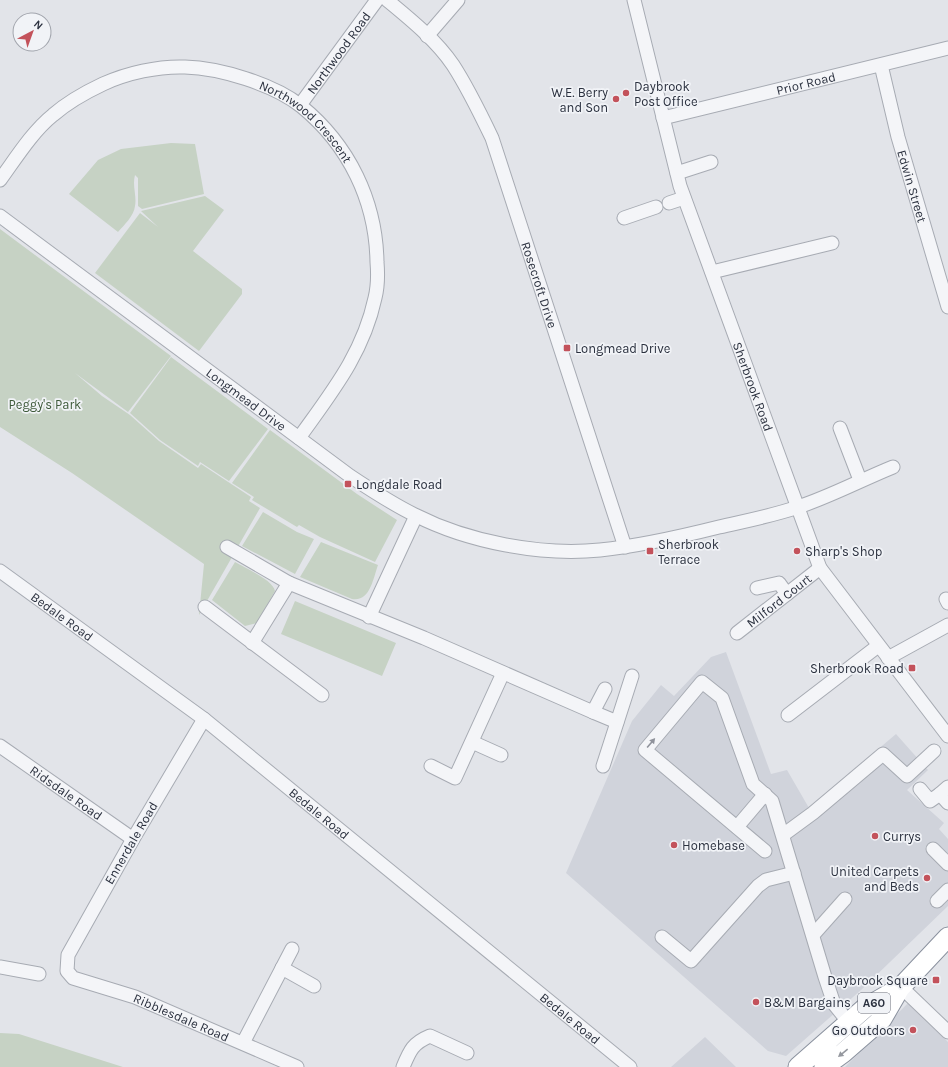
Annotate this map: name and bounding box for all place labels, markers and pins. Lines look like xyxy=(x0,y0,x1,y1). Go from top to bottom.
place label: Daybrook Post Office xyxy=(634,79,698,109)
place label: W.E. Berry and Son xyxy=(551,85,608,115)
marker: Daybrook Post Office xyxy=(621,88,631,98)
marker: W.E. Berry and Son xyxy=(611,94,621,104)
place label: Longmead Drive xyxy=(575,341,671,356)
marker: Longmead Drive xyxy=(562,343,572,353)
place label: Longdale Road xyxy=(356,477,443,492)
marker: Longdale Road xyxy=(343,479,353,489)
place label: Sherbrook Terrace xyxy=(658,537,719,567)
place label: Sharp's Shop xyxy=(805,544,882,559)
marker: Sherbrook Terrace xyxy=(645,546,655,556)
marker: Sharp's Shop xyxy=(792,546,802,556)
place label: Sherbrook Road xyxy=(810,661,904,676)
marker: Sherbrook Road xyxy=(907,663,917,673)
place label: Currys xyxy=(883,829,921,844)
marker: Currys xyxy=(870,831,880,841)
place label: Homebase xyxy=(682,838,745,853)
marker: Homebase xyxy=(669,840,679,850)
place label: United Carpets and Beds xyxy=(831,864,919,894)
marker: United Carpets and Beds xyxy=(922,873,932,883)
place label: Daybrook Square xyxy=(827,973,928,989)
marker: Daybrook Square xyxy=(931,975,941,985)
place label: B&M Bargains xyxy=(764,995,851,1010)
marker: B&M Bargains xyxy=(751,997,761,1007)
place label: Go Outdoors xyxy=(832,1023,905,1038)
marker: Go Outdoors xyxy=(908,1025,918,1035)

